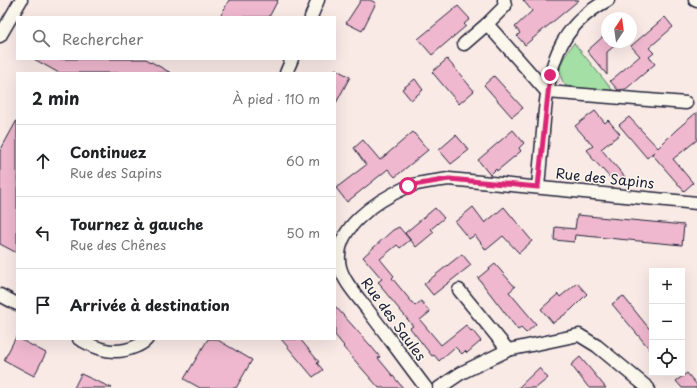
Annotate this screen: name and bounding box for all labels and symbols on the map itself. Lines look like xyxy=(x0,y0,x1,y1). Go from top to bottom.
north arrow xyxy=(601,12,637,48)
route end xyxy=(541,66,559,84)
street label: Rue des Sapins xyxy=(555,162,655,194)
route start xyxy=(399,177,417,195)
street label: Rue des Saules xyxy=(357,273,431,365)

